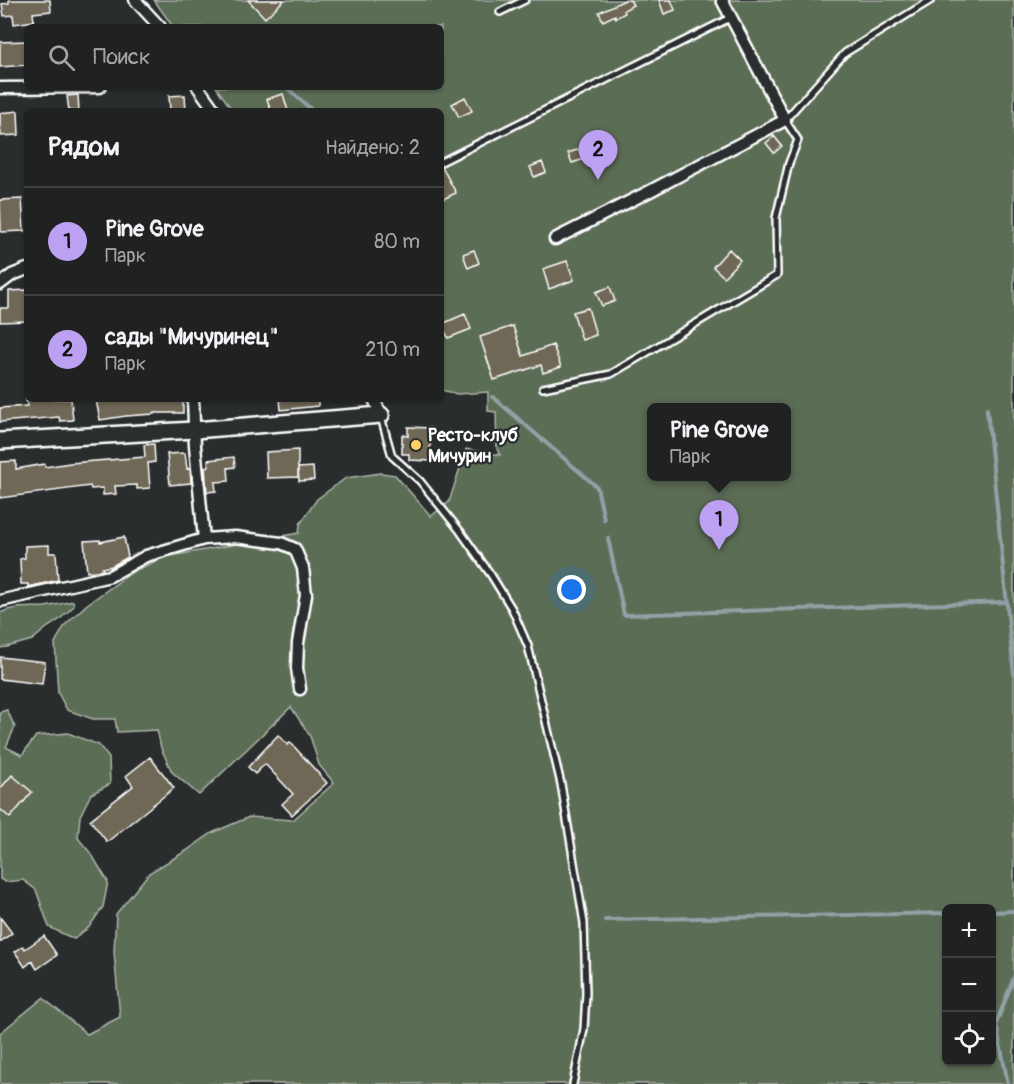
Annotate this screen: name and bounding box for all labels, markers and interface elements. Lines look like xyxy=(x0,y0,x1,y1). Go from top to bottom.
search box xyxy=(24,24,444,90)
icon: search xyxy=(45,41,78,74)
text: Поиск xyxy=(93,43,150,71)
pin: 2 xyxy=(578,130,618,180)
text: Рядом xyxy=(48,131,120,163)
text: Найдено: 2 xyxy=(325,135,420,160)
text: Pine Grove xyxy=(105,215,203,243)
text: 1 xyxy=(64,229,71,254)
text: 80 m xyxy=(374,229,420,254)
text: Парк xyxy=(105,243,146,268)
text: сады "Мичуринец" xyxy=(105,323,278,351)
text: 2 xyxy=(62,337,73,362)
text: 210 m xyxy=(365,337,420,362)
text: Парк xyxy=(105,351,146,376)
popup xyxy=(647,403,791,481)
text: Pine Grove xyxy=(670,416,768,444)
place label: Ресто-клуб Мичурин xyxy=(428,424,518,468)
marker: Ресто-клуб Мичурин xyxy=(409,438,423,452)
text: Парк xyxy=(670,444,711,469)
pin: 1 xyxy=(700,500,738,550)
your location xyxy=(557,575,586,604)
map controls xyxy=(942,904,996,1066)
button: + xyxy=(942,904,996,958)
button: − xyxy=(942,958,996,1012)
button: locate xyxy=(942,1012,996,1066)

